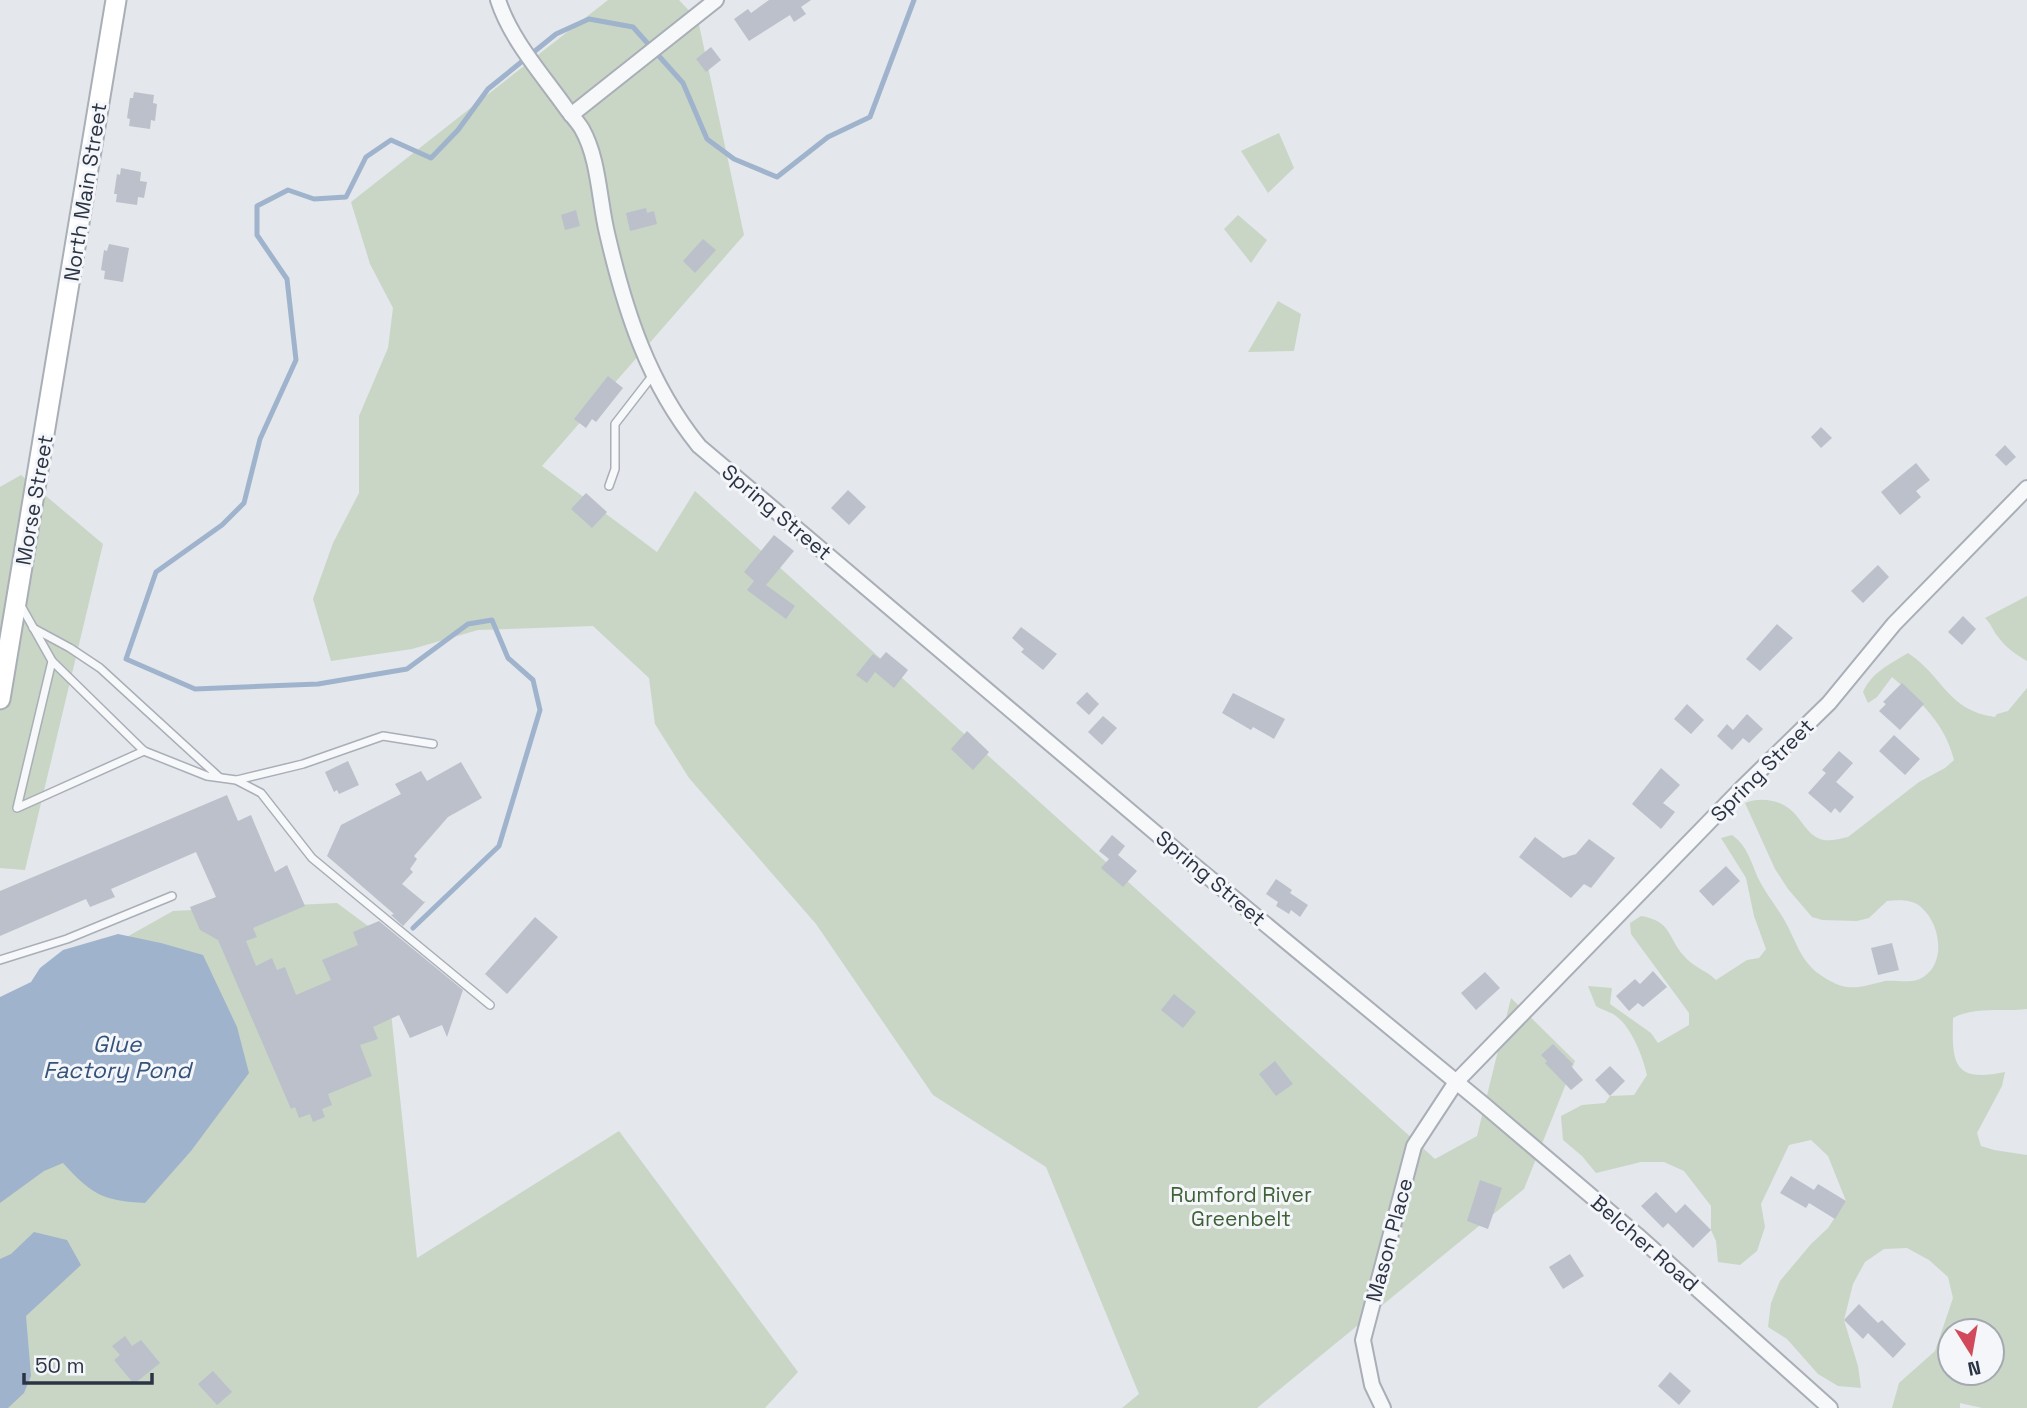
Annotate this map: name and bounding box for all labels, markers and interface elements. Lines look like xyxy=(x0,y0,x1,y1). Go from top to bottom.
street label: North Main Street xyxy=(58,101,112,283)
street label: Morse Street xyxy=(9,433,59,567)
street label: Spring Street xyxy=(716,458,838,566)
street label: Spring Street xyxy=(1705,713,1819,827)
street label: Spring Street xyxy=(1150,824,1272,932)
water label: Glue Factory Pond xyxy=(43,1029,193,1085)
street label: Mason Place xyxy=(1360,1175,1418,1305)
park label: Rumford River Greenbelt xyxy=(1170,1181,1312,1232)
street label: Belcher Road xyxy=(1586,1189,1704,1297)
north arrow xyxy=(1936,1317,2006,1387)
scale bar xyxy=(24,1342,152,1386)
text: 50 m xyxy=(35,1352,85,1379)
text: N xyxy=(1966,1355,1983,1382)

